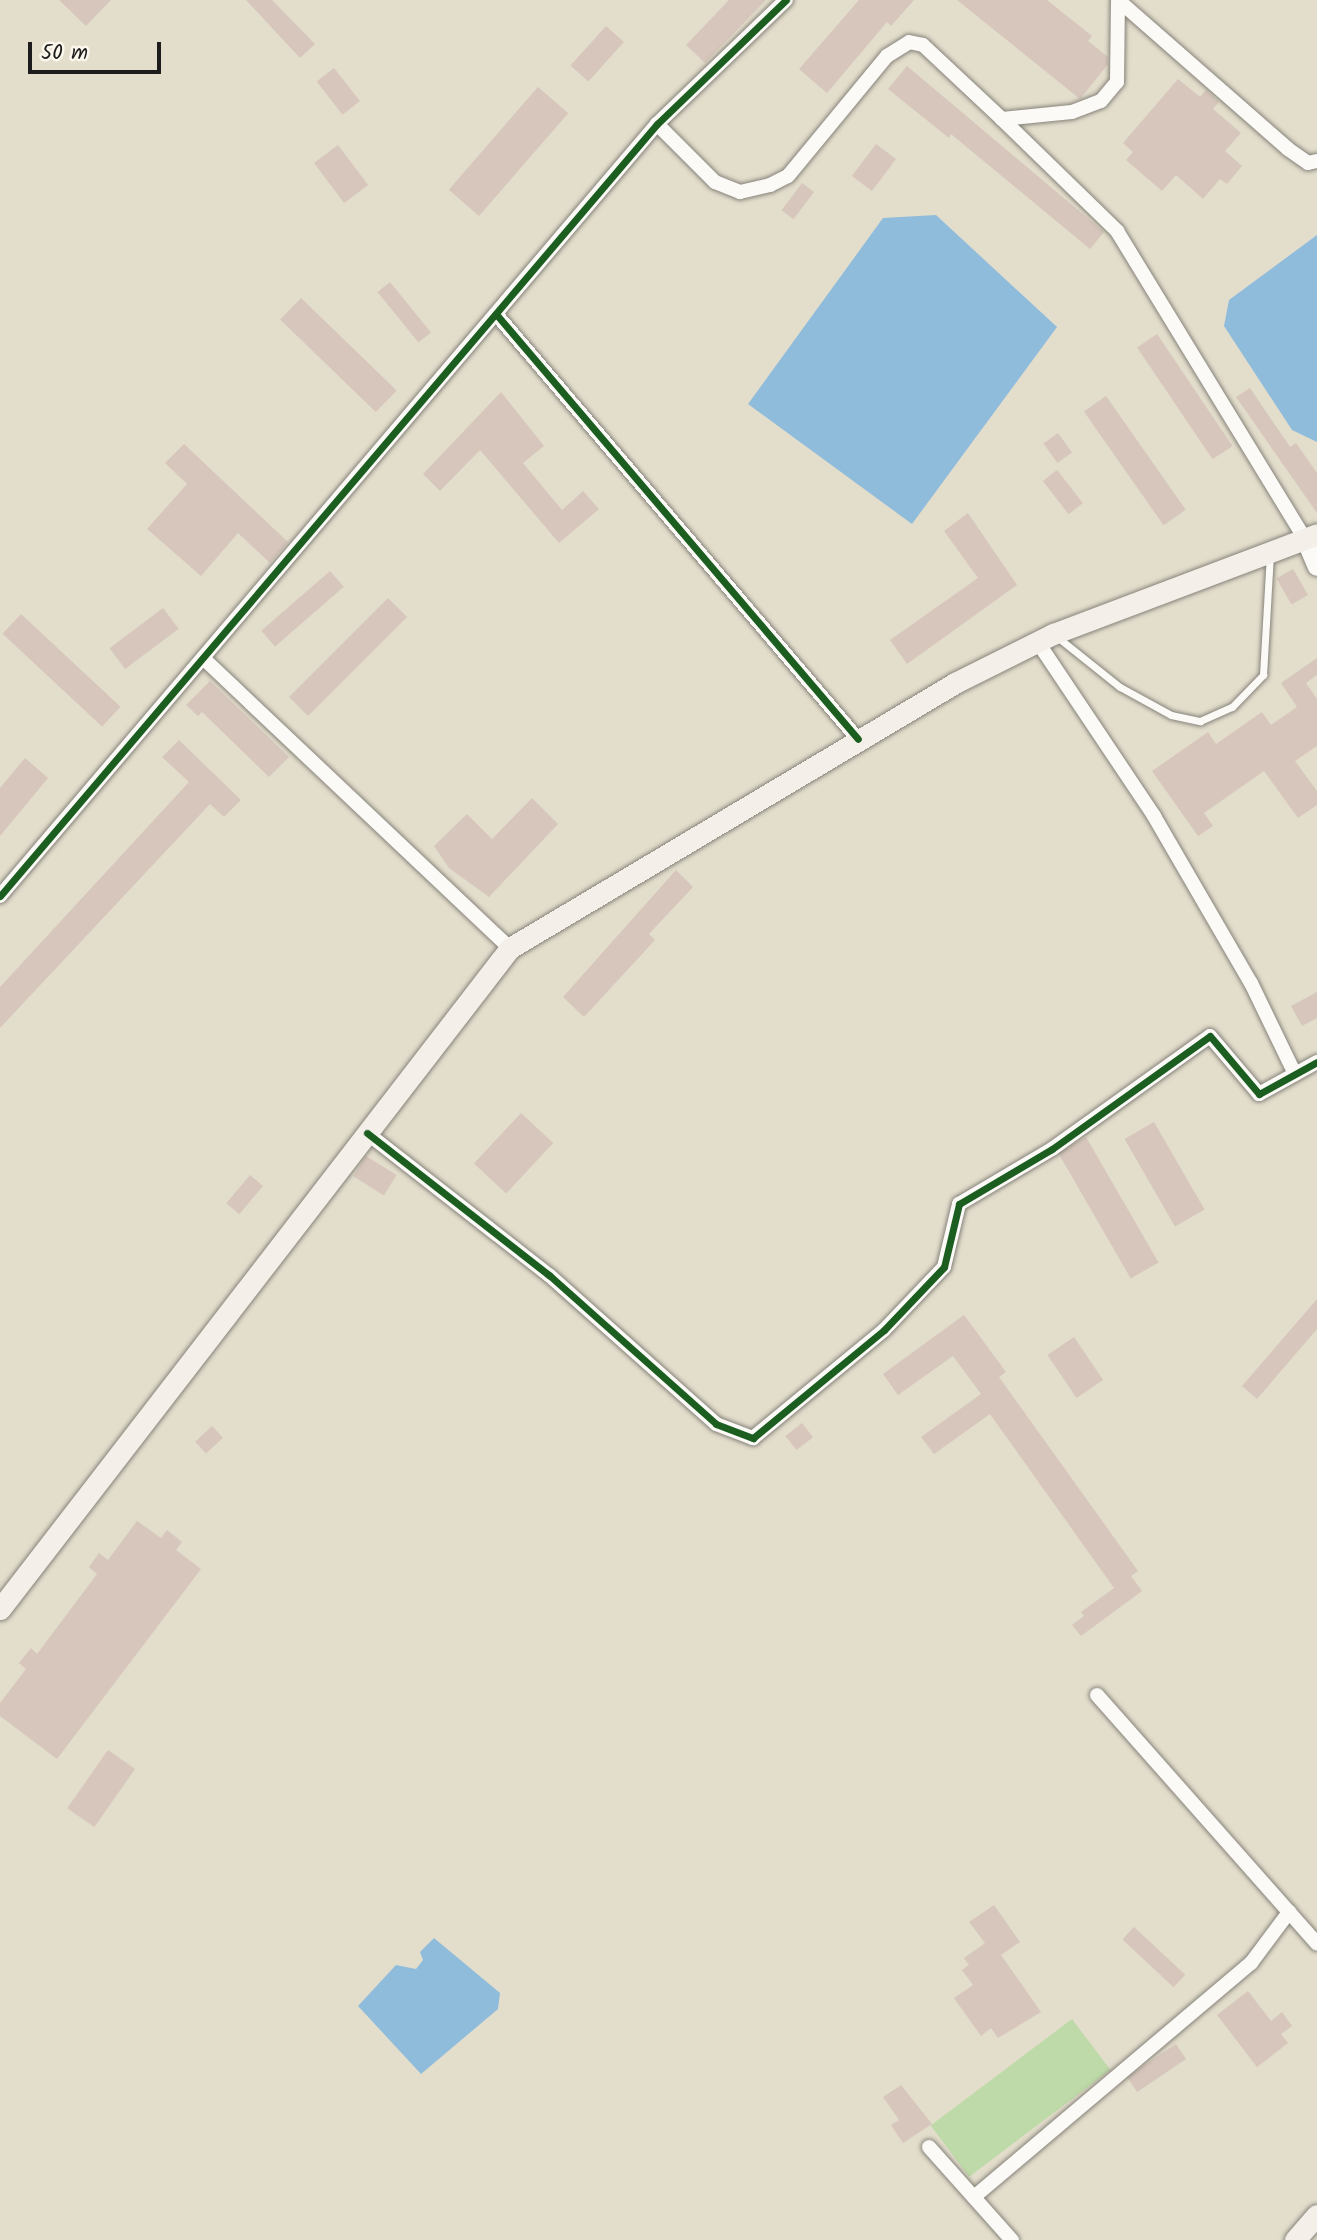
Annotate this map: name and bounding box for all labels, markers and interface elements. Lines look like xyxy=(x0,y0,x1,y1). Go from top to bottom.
scale bar xyxy=(32,28,164,72)
text: 50 m xyxy=(41,37,88,70)

